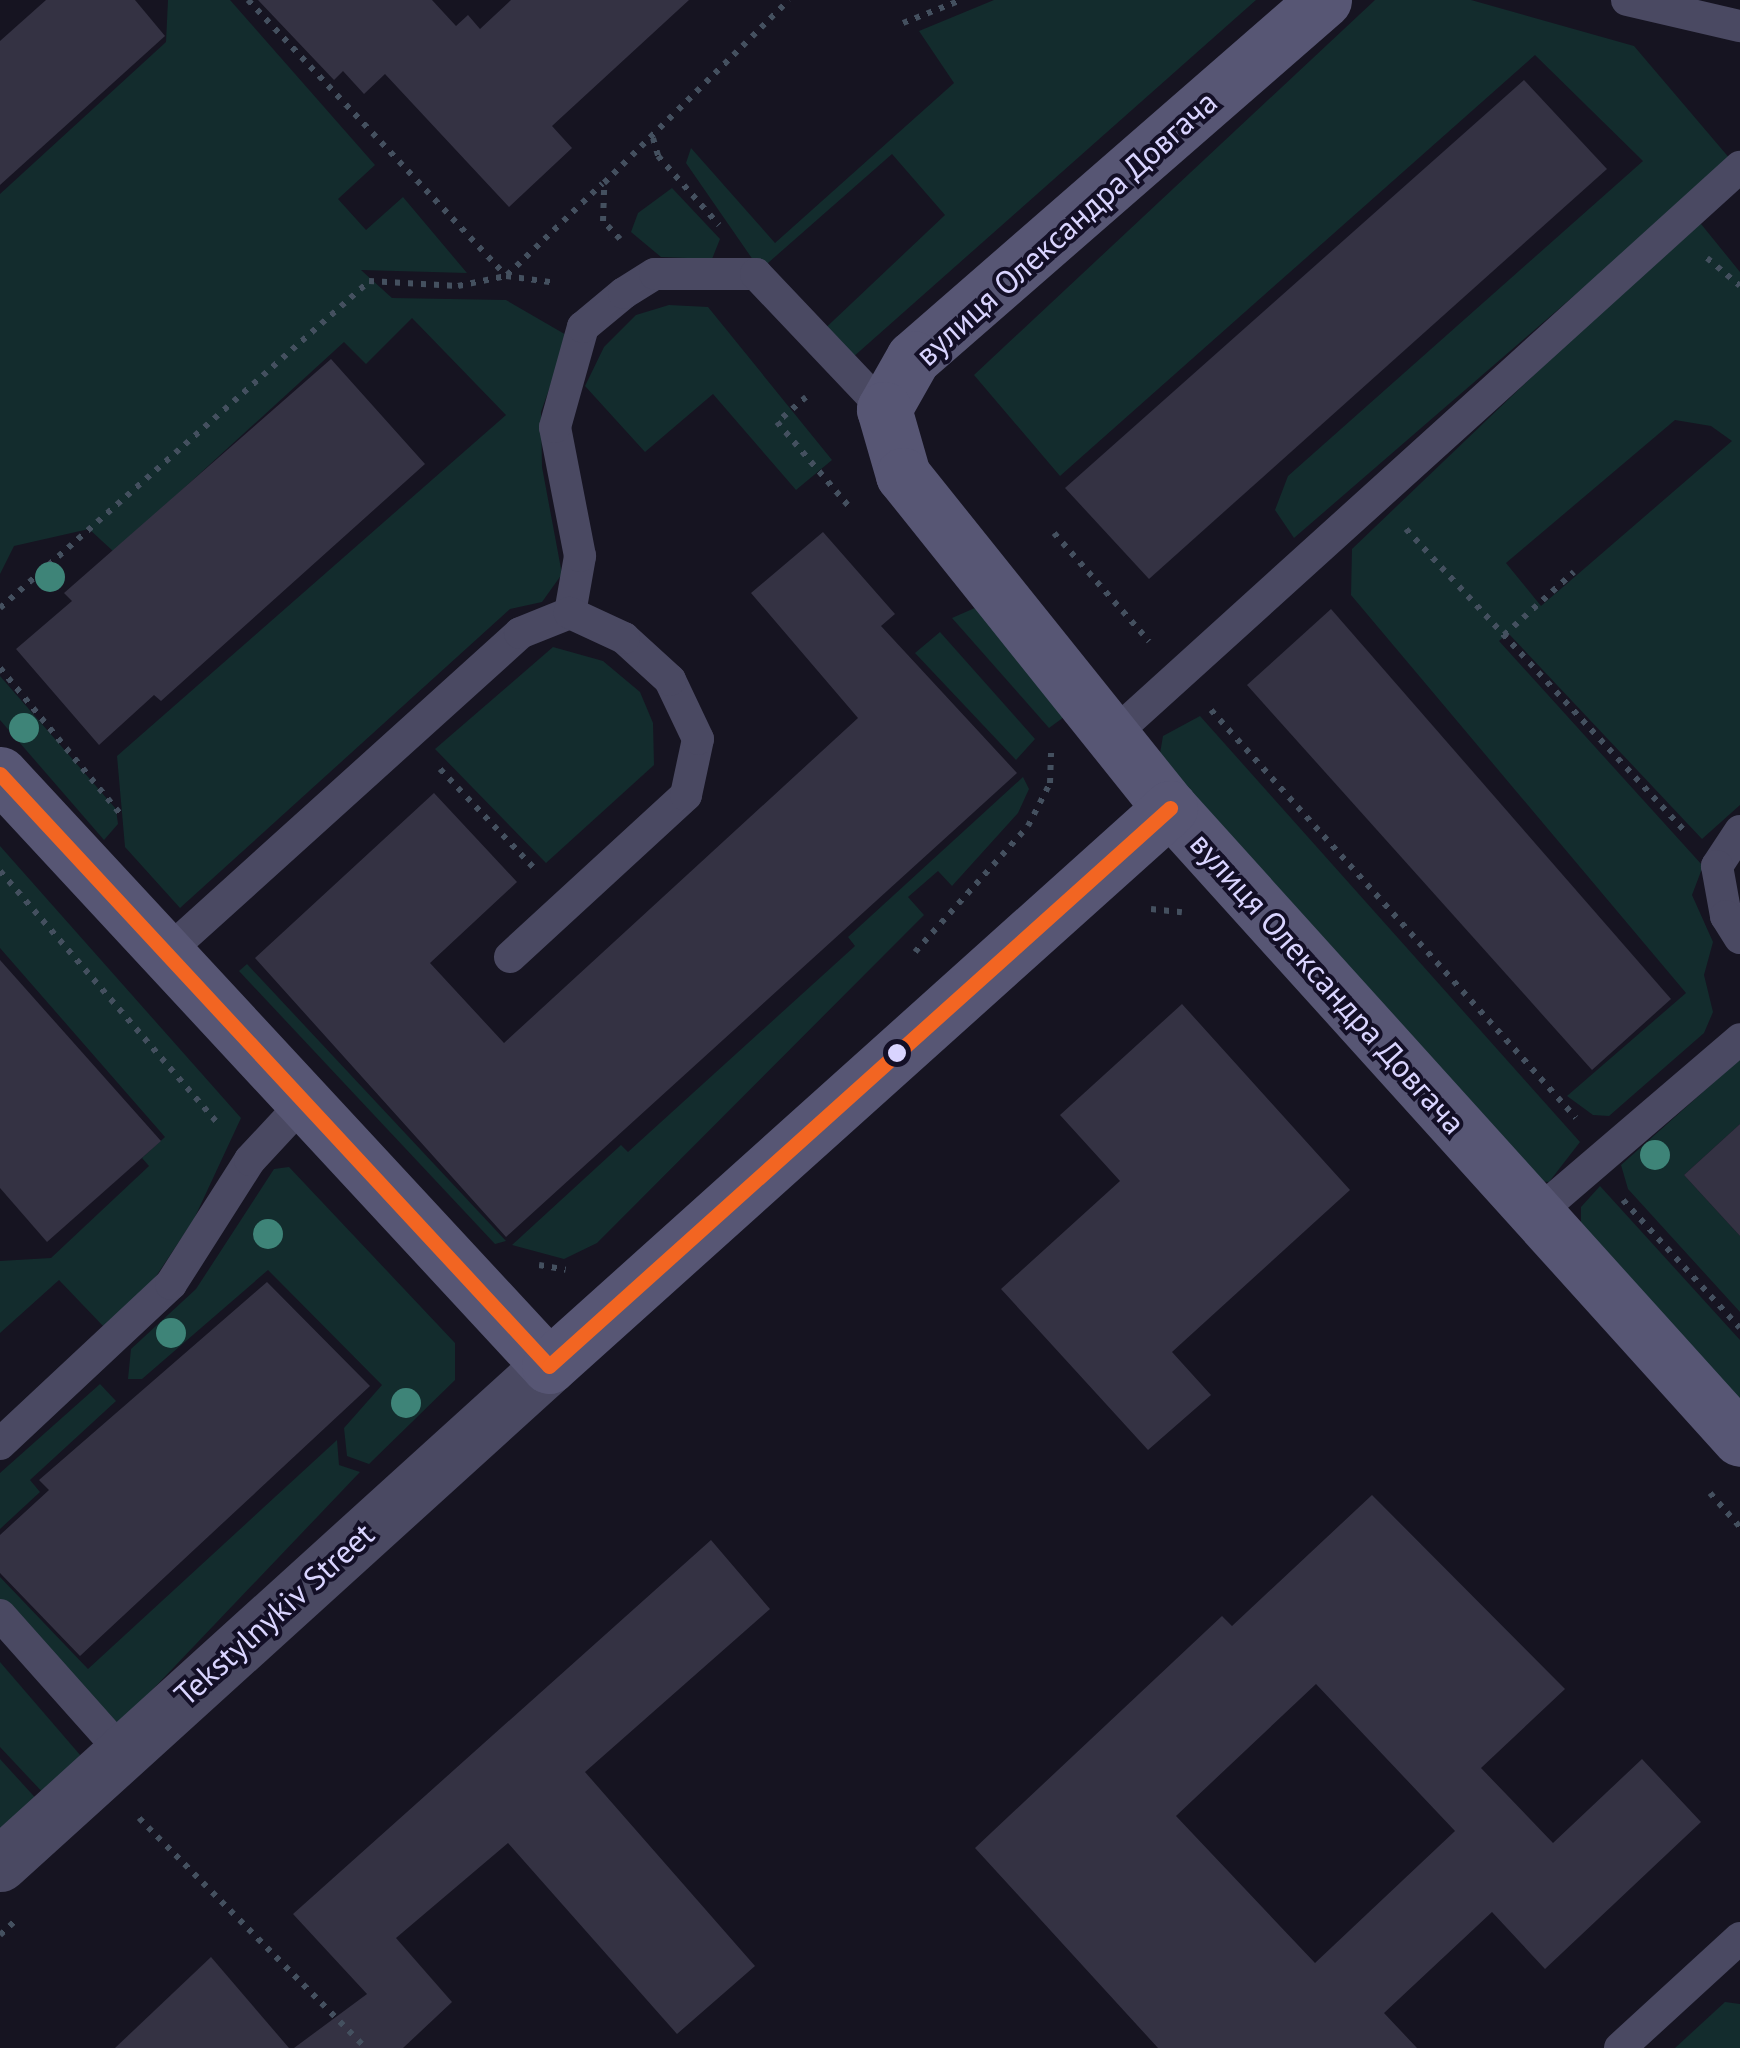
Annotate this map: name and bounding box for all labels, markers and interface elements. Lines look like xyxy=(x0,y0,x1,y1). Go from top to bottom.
street label: вулиця Олександра Довгача xyxy=(907,82,1225,374)
street label: вулиця Олександра Довгача xyxy=(1182,824,1474,1142)
unlabelled marker xyxy=(887,1043,907,1063)
street label: Tekstylnykiv Street xyxy=(166,1514,382,1714)

